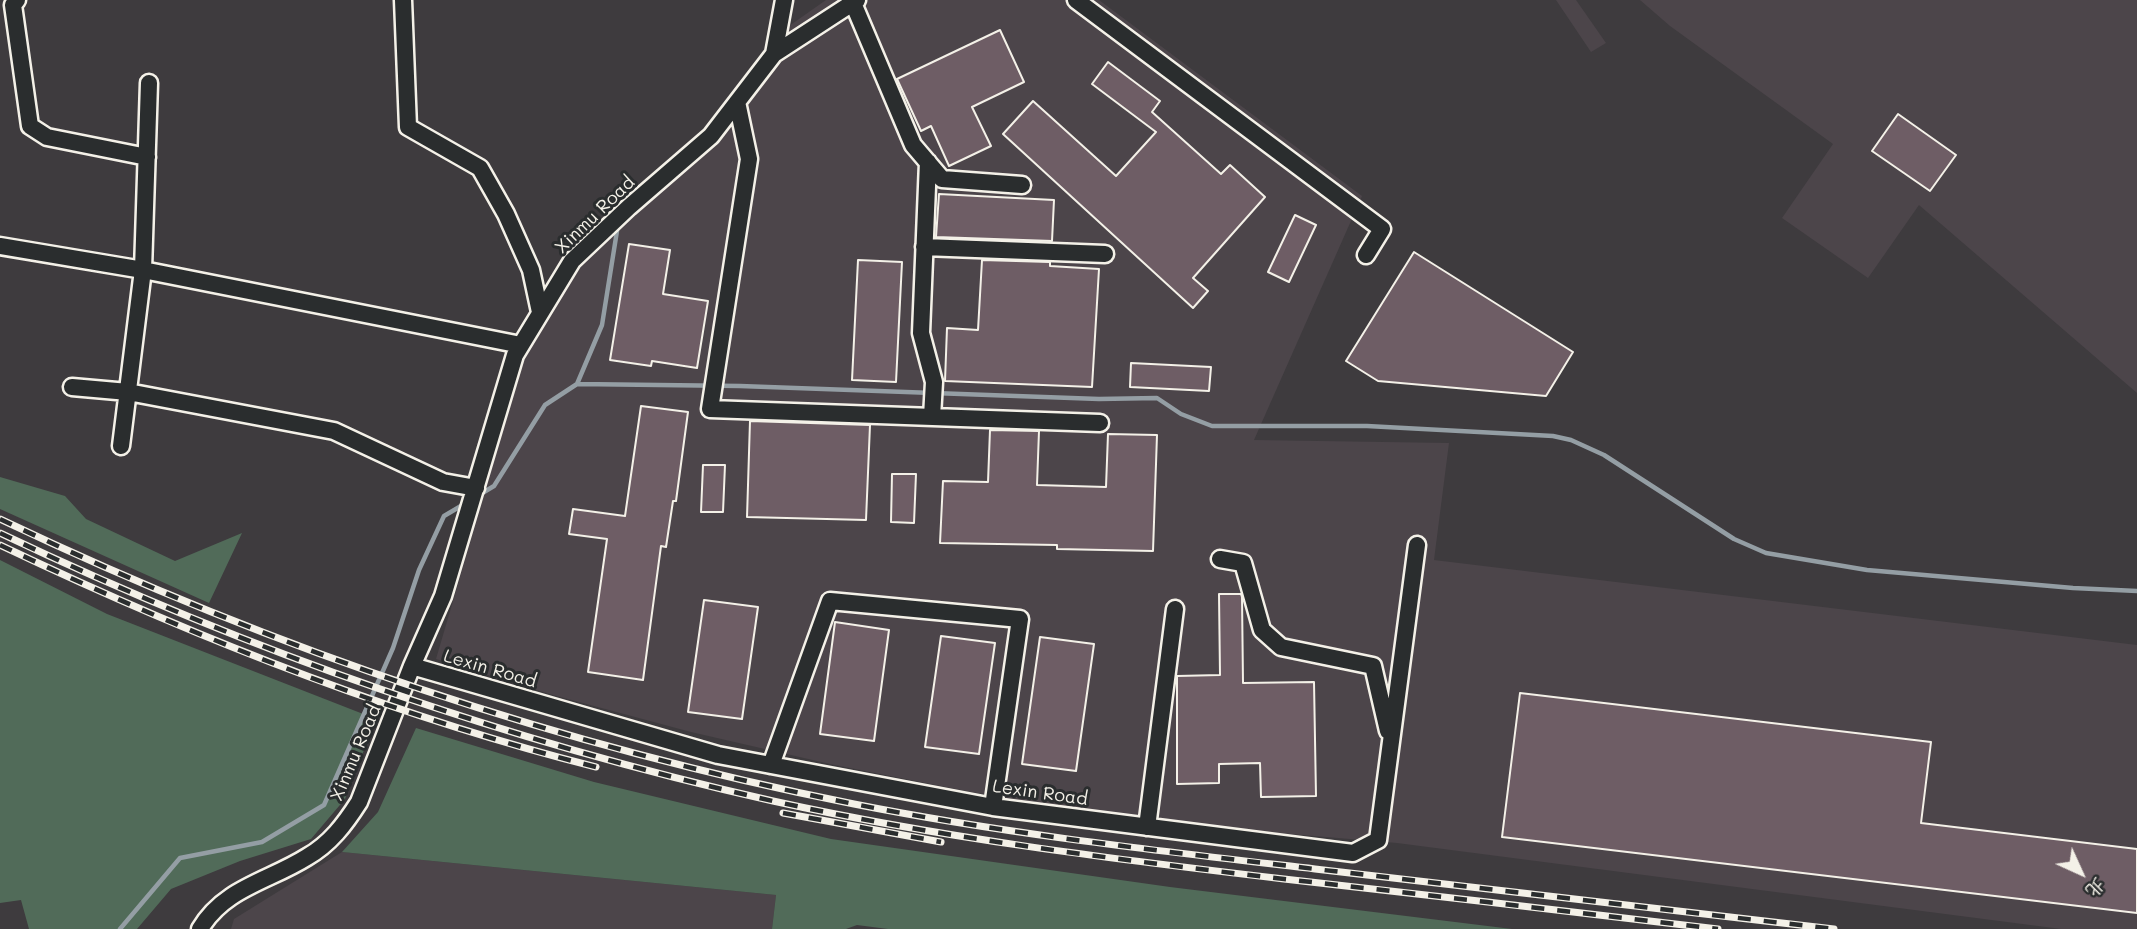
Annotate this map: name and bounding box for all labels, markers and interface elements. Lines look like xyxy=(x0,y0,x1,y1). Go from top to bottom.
street label: Xinmu Road xyxy=(551,172,639,258)
street label: Lexin Road xyxy=(441,645,539,693)
street label: Xinmu Road xyxy=(326,702,386,804)
street label: Lexin Road xyxy=(991,776,1089,810)
north arrow xyxy=(2046,838,2116,908)
text: 北 xyxy=(2081,873,2112,904)

